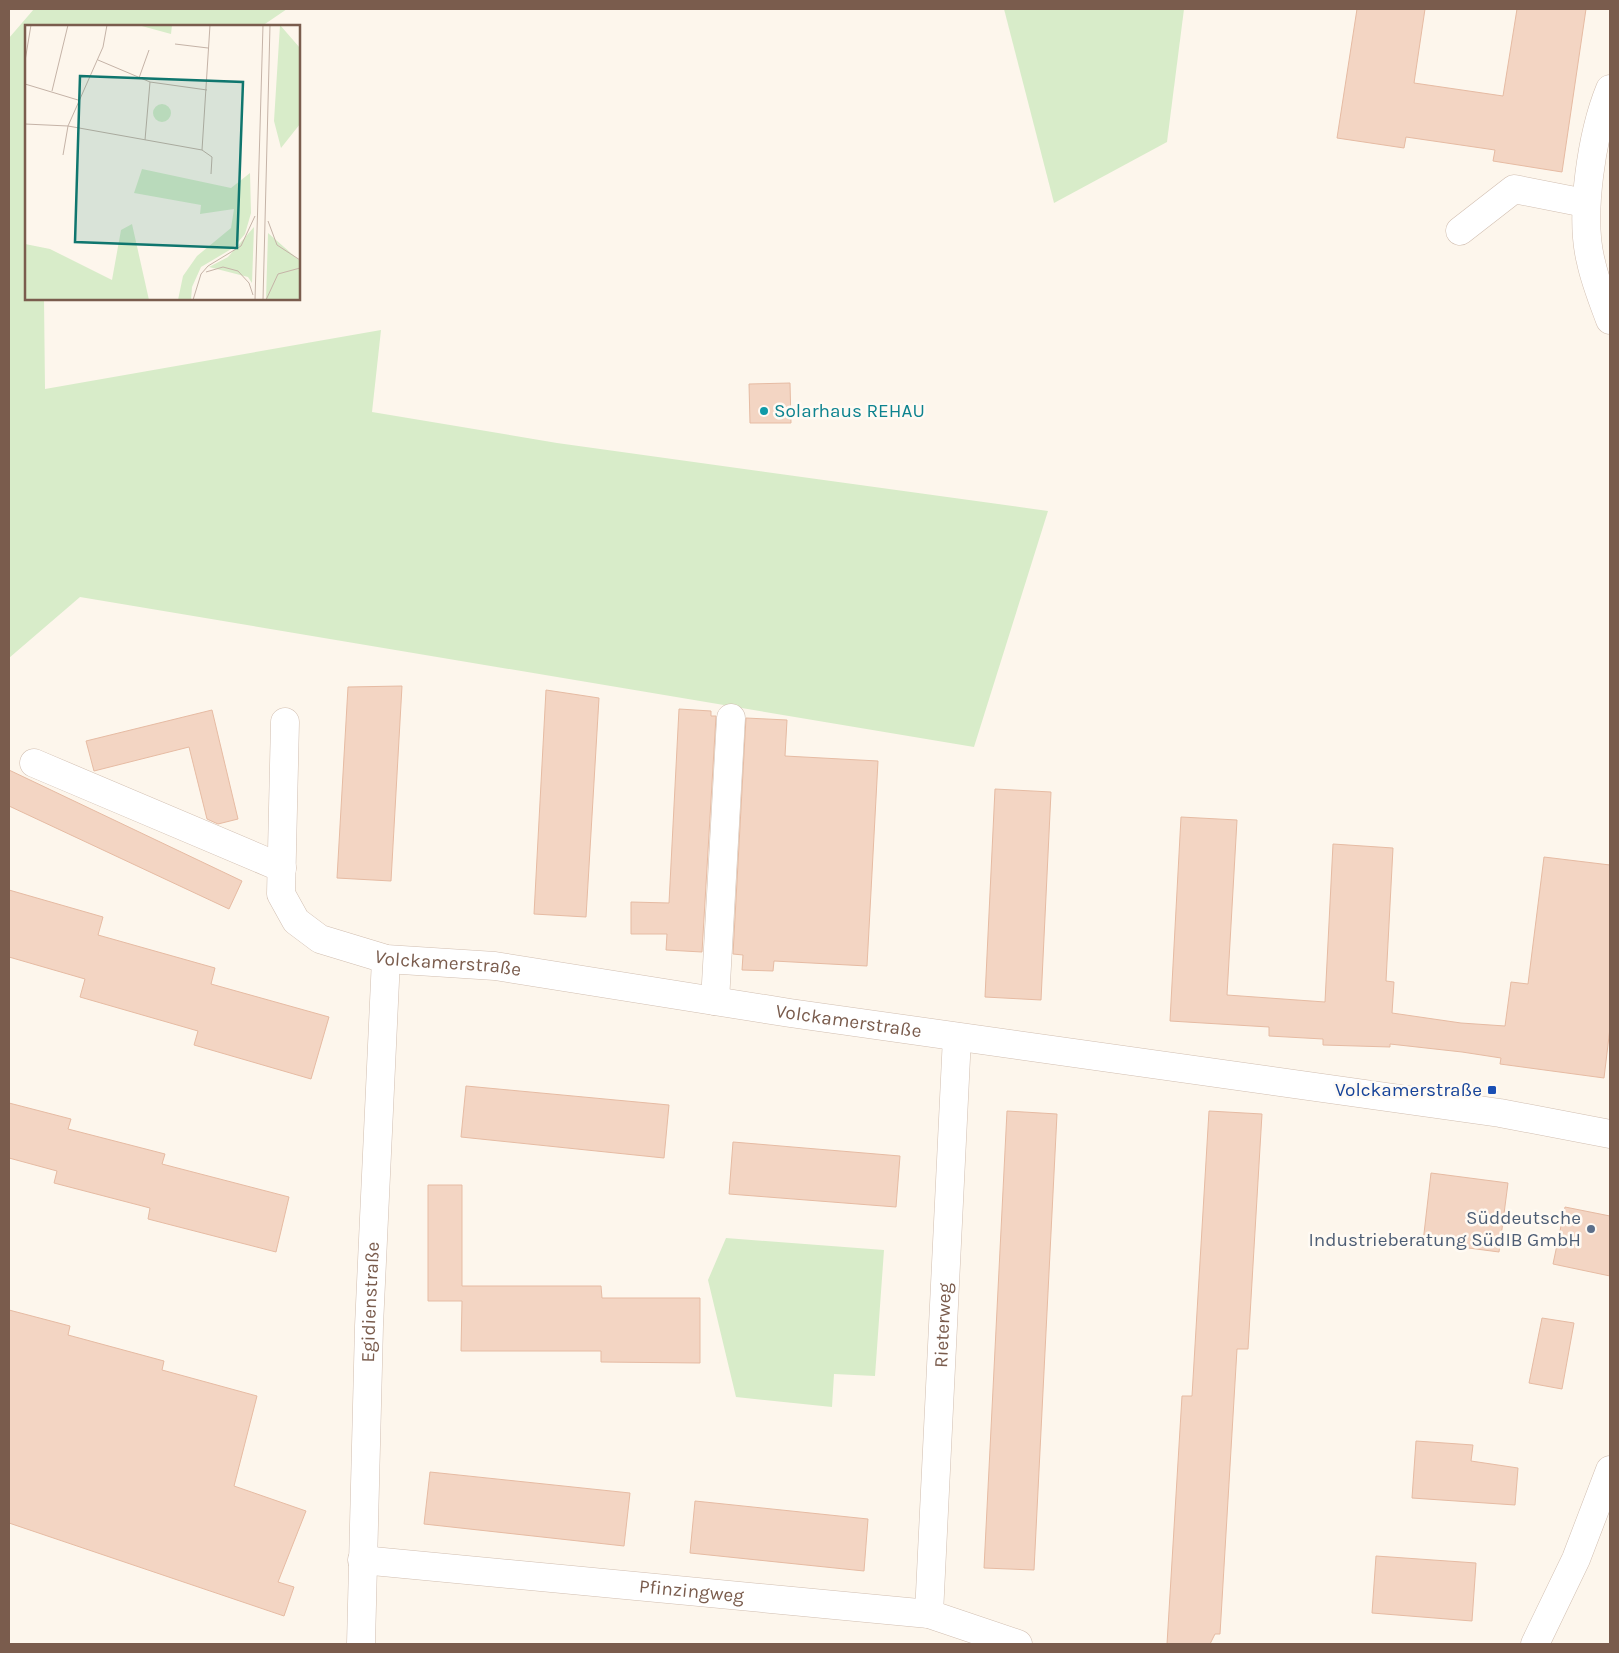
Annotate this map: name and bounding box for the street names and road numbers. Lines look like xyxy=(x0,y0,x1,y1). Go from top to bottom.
street label: Volckamerstraße xyxy=(372,945,523,981)
street label: Volckamerstraße xyxy=(774,1000,923,1042)
street label: Egidienstraße xyxy=(357,1241,384,1363)
street label: Rieterweg xyxy=(930,1282,956,1368)
street label: Pfinzingweg xyxy=(638,1575,745,1607)

